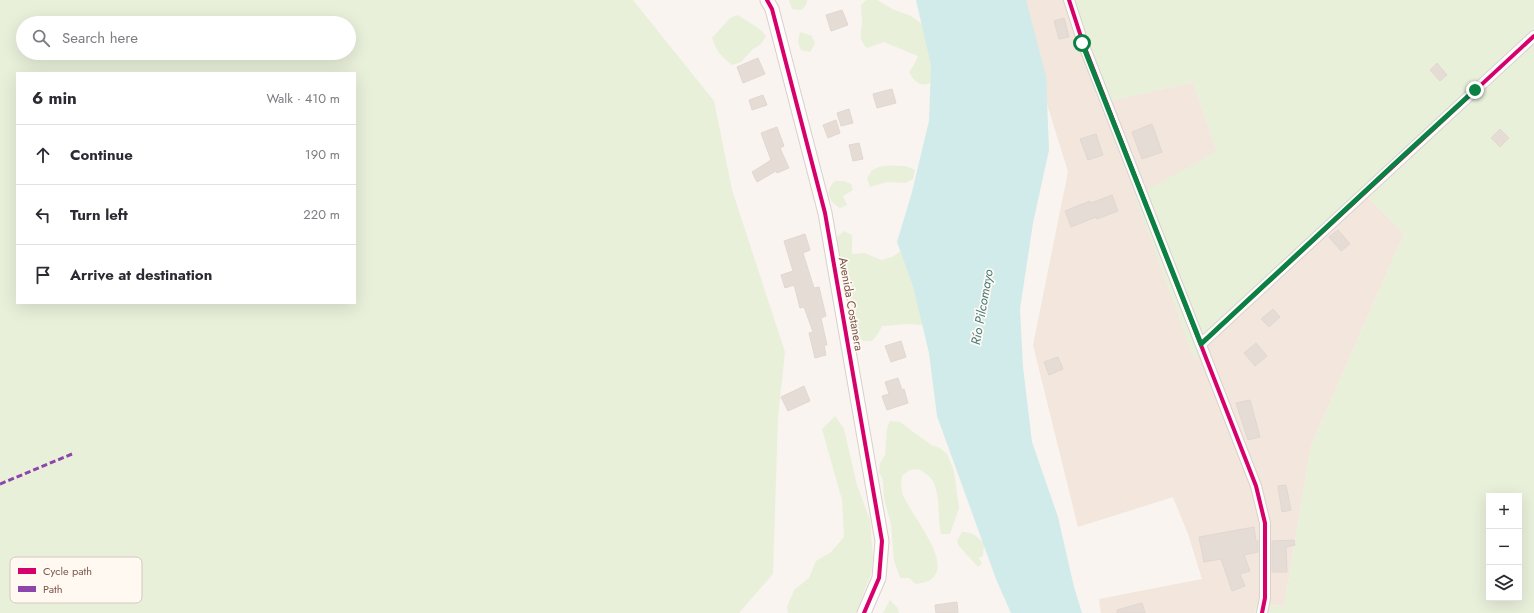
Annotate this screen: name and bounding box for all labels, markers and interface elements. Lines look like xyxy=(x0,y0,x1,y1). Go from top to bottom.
search box xyxy=(16,16,356,60)
icon: search xyxy=(30,27,52,49)
text: Search here xyxy=(62,27,138,49)
route start xyxy=(1073,34,1091,52)
route end xyxy=(1466,81,1484,99)
text: 6 min xyxy=(32,86,77,110)
text: Walk · 410 m xyxy=(266,89,340,108)
icon: ahead xyxy=(32,144,54,166)
text: Continue xyxy=(70,144,133,166)
text: 190 m xyxy=(305,145,340,164)
icon: left xyxy=(32,204,54,226)
text: Turn left xyxy=(70,204,128,226)
text: 220 m xyxy=(303,205,340,224)
street label: Avenida Costanera xyxy=(834,256,868,352)
icon: arrive xyxy=(32,264,54,286)
text: Arrive at destination xyxy=(70,264,212,286)
water label: Río Pilcomayo xyxy=(966,268,998,346)
map controls xyxy=(1486,493,1522,601)
button: + xyxy=(1486,493,1522,529)
button: − xyxy=(1486,529,1522,565)
legend xyxy=(10,557,142,603)
text: Cycle path xyxy=(43,563,92,579)
button: layers xyxy=(1486,565,1522,601)
text: Path xyxy=(43,581,62,597)

